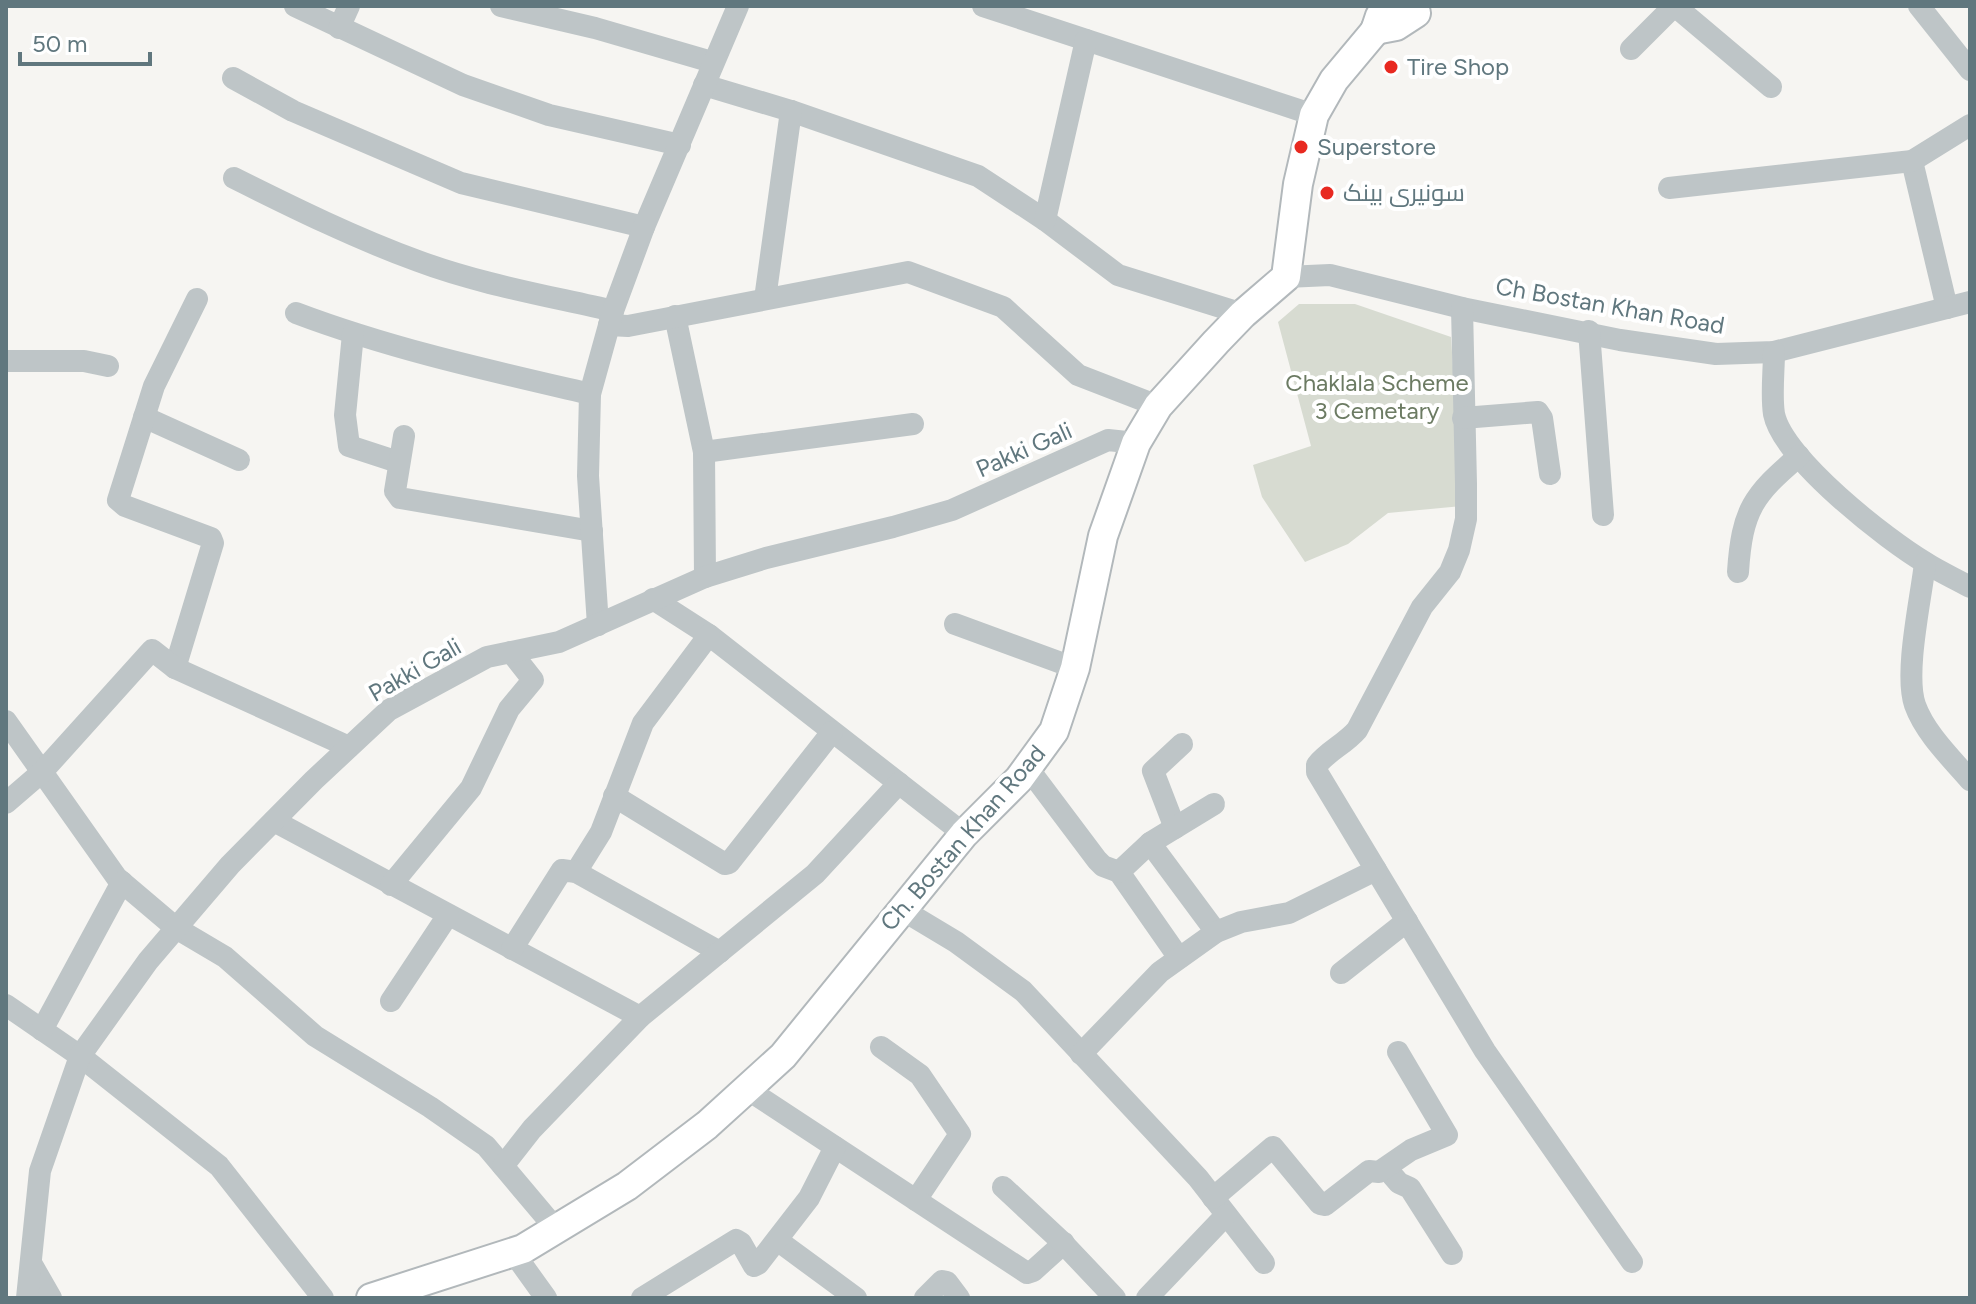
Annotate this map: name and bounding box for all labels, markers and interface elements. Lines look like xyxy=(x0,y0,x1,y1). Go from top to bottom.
scale bar xyxy=(20,16,150,66)
text: 50 m xyxy=(32,29,88,58)
place label: Tire Shop xyxy=(1407,52,1509,81)
marker: Tire Shop xyxy=(1382,58,1400,76)
place label: Superstore xyxy=(1317,132,1436,161)
marker: Superstore xyxy=(1292,138,1310,156)
place label: سونیری بینک xyxy=(1343,178,1465,207)
marker: سونیری بینک xyxy=(1318,184,1336,202)
street label: Ch Bostan Khan Road xyxy=(1493,271,1727,340)
park label: Chaklala Scheme 3 Cemetary xyxy=(1285,368,1469,425)
street label: Pakki Gali xyxy=(971,416,1076,484)
street label: Pakki Gali xyxy=(363,632,466,708)
street label: Ch. Bostan Khan Road xyxy=(874,739,1051,937)

